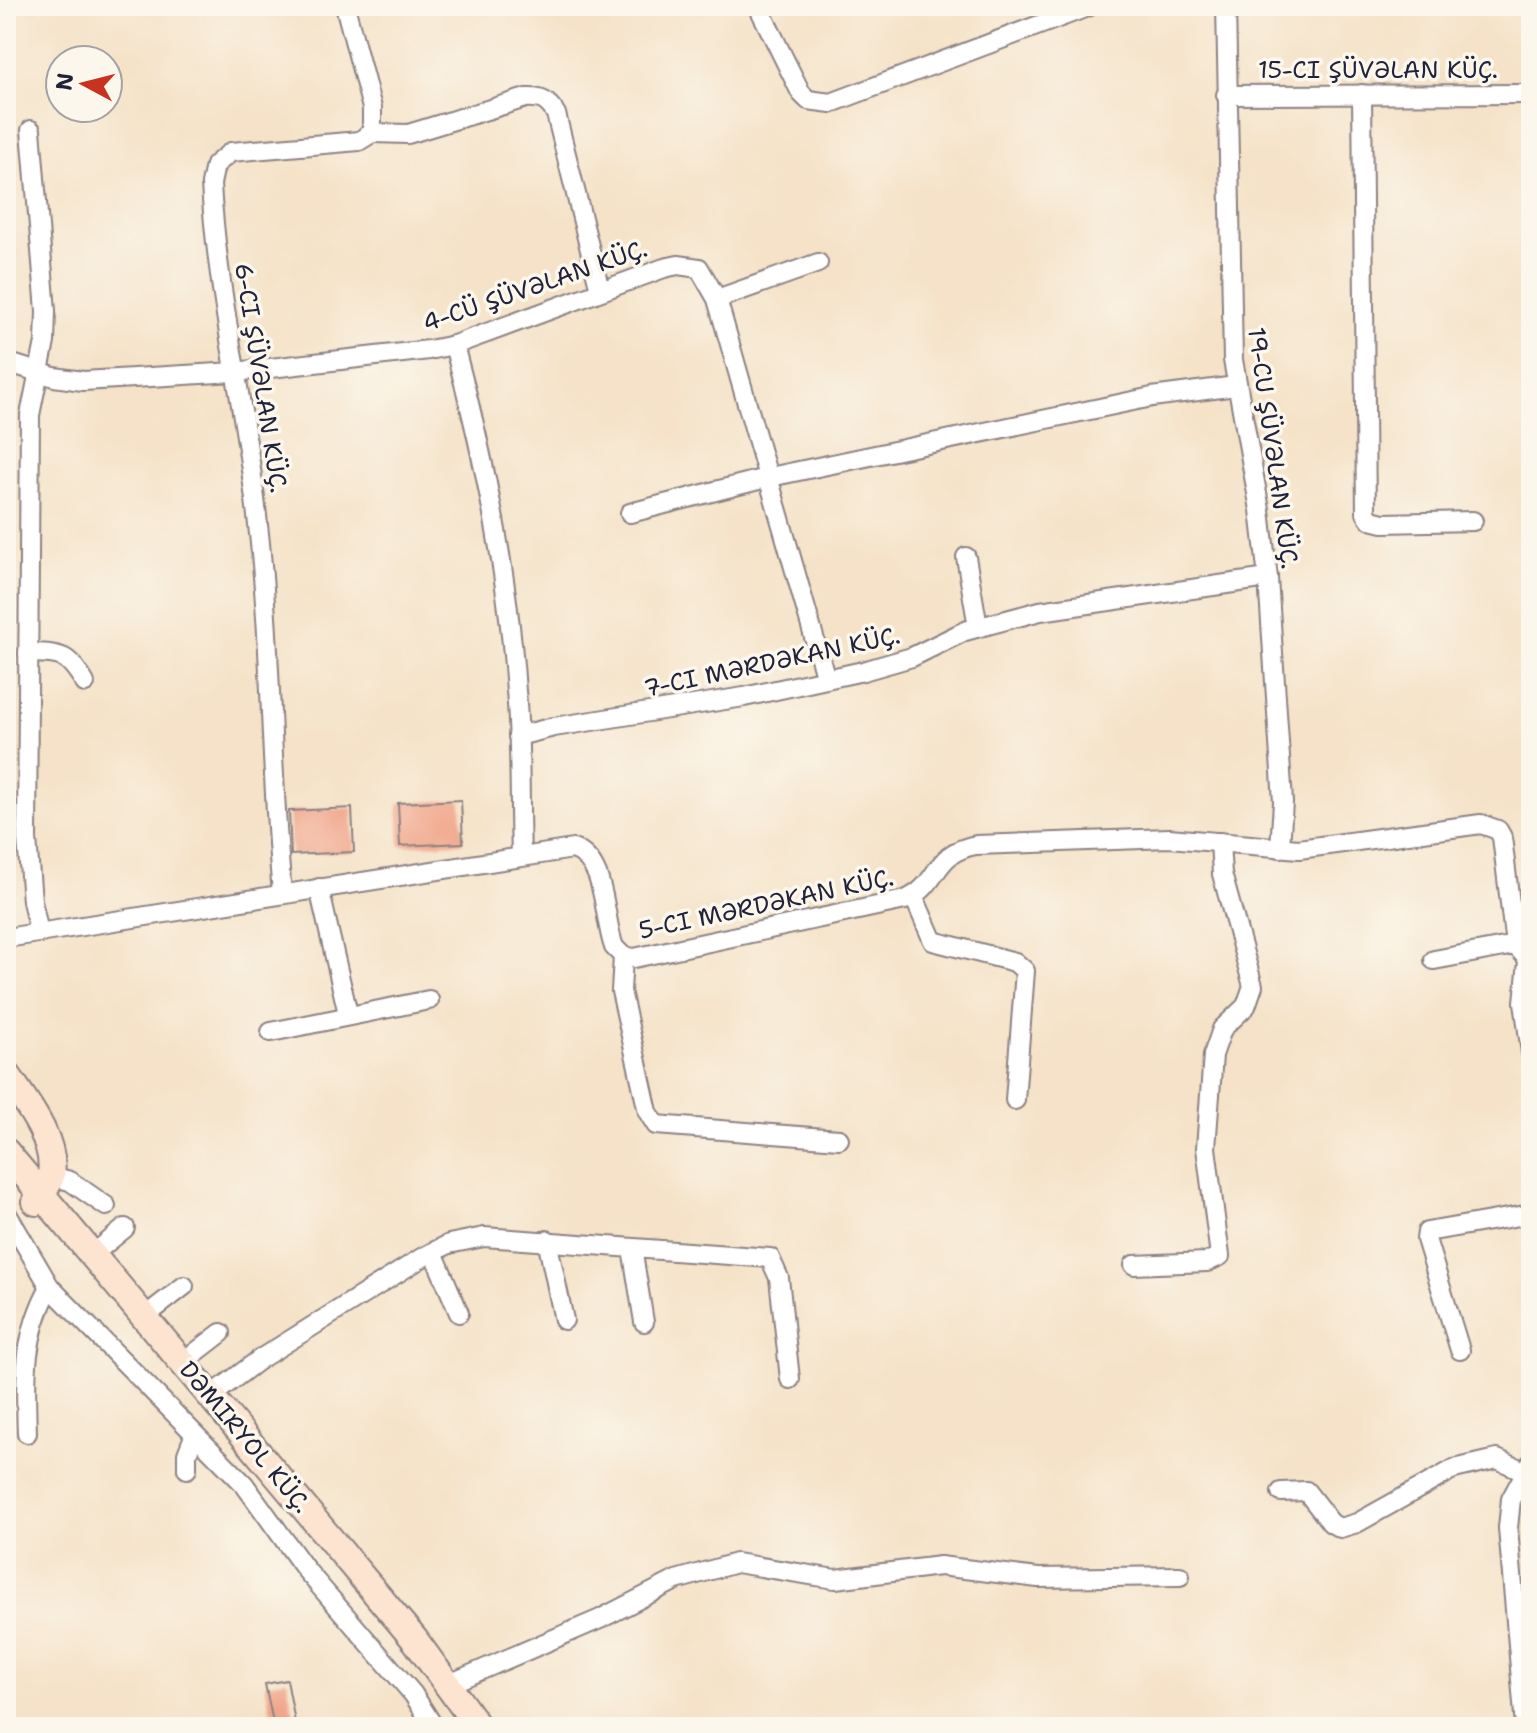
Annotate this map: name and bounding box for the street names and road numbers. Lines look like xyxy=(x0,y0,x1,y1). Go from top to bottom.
street label: 15-CI ŞÜVƏLAN KÜÇ. xyxy=(1258,54,1498,86)
street label: 4-CÜ ŞÜVƏLAN KÜÇ. xyxy=(419,233,651,339)
street label: 6-CI ŞÜVƏLAN KÜÇ. xyxy=(227,261,295,495)
street label: 19-CU ŞÜVƏLAN KÜÇ. xyxy=(1240,325,1306,571)
street label: 7-CI MƏRDƏKAN KÜÇ. xyxy=(641,619,903,705)
street label: 5-CI MƏRDƏKAN KÜÇ. xyxy=(636,861,896,947)
street label: DƏMIRYOL KÜÇ. xyxy=(172,1354,318,1520)

